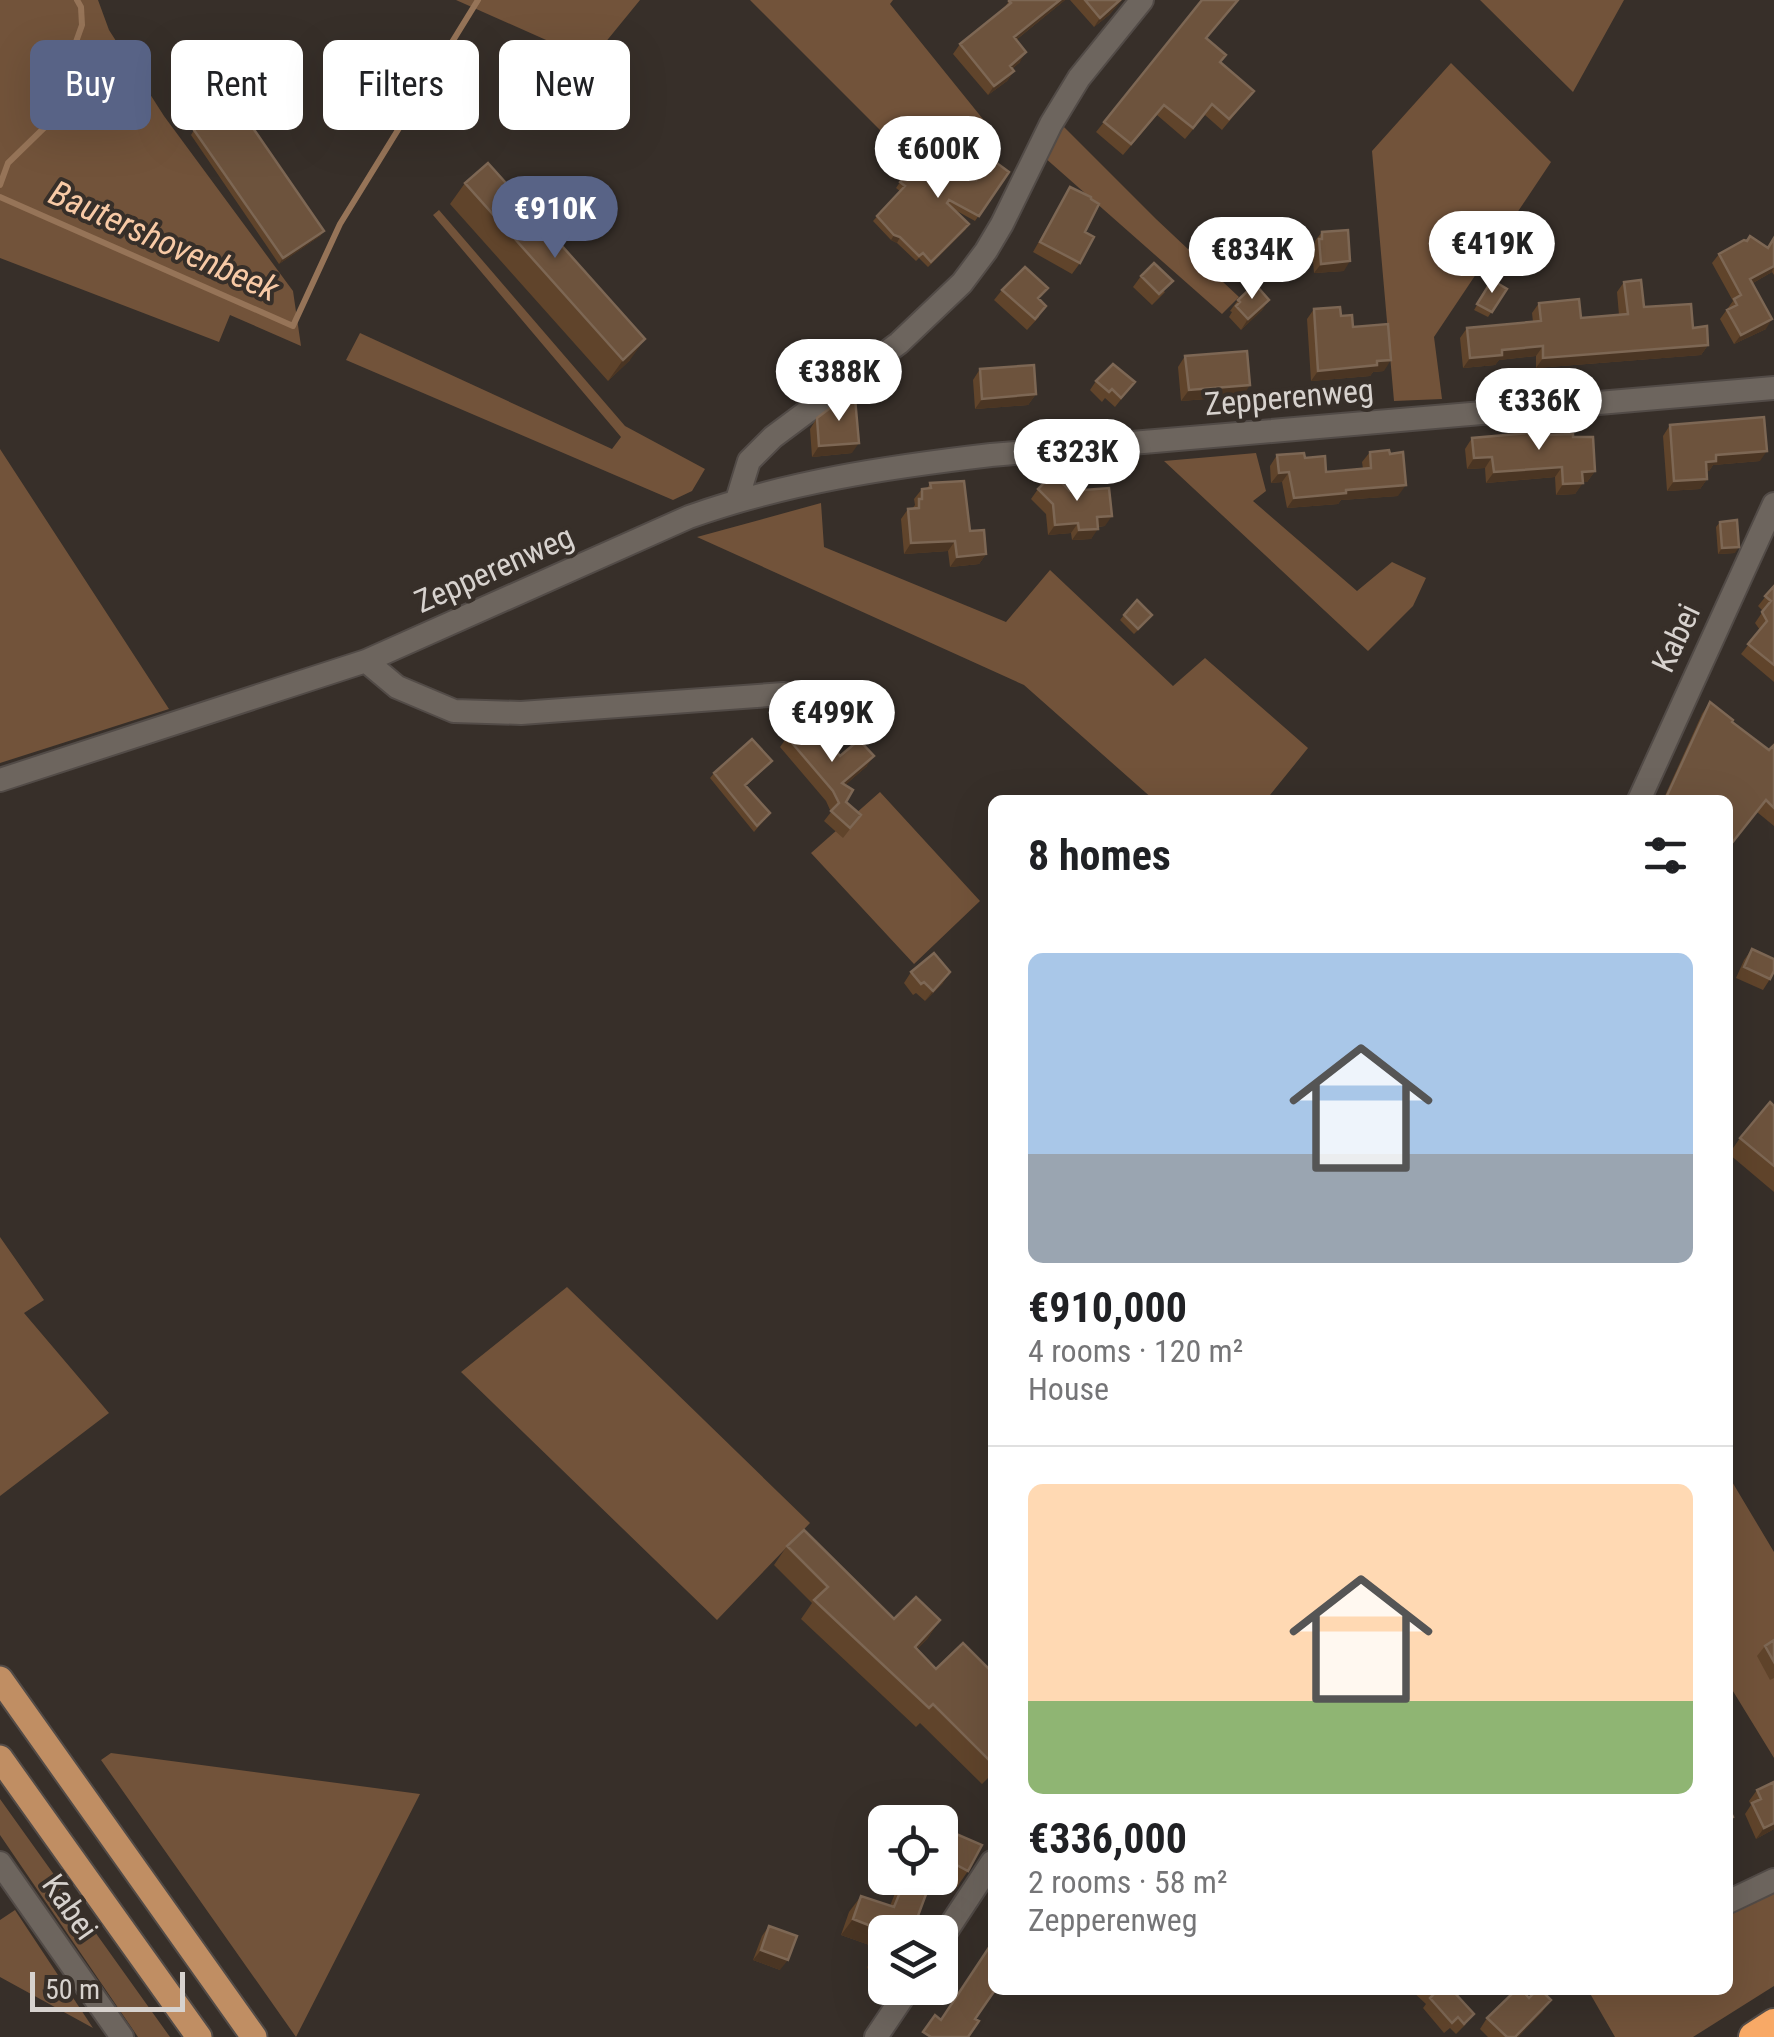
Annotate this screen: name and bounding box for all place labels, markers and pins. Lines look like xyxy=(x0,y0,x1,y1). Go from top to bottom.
pin: €600K xyxy=(868,116,1008,201)
pin: €910K xyxy=(485,176,625,261)
pin: €419K xyxy=(1422,211,1562,296)
pin: €834K xyxy=(1182,217,1322,302)
pin: €388K xyxy=(769,339,909,424)
pin: €336K xyxy=(1469,368,1609,453)
pin: €323K xyxy=(1007,419,1147,504)
pin: €499K xyxy=(762,680,902,765)

